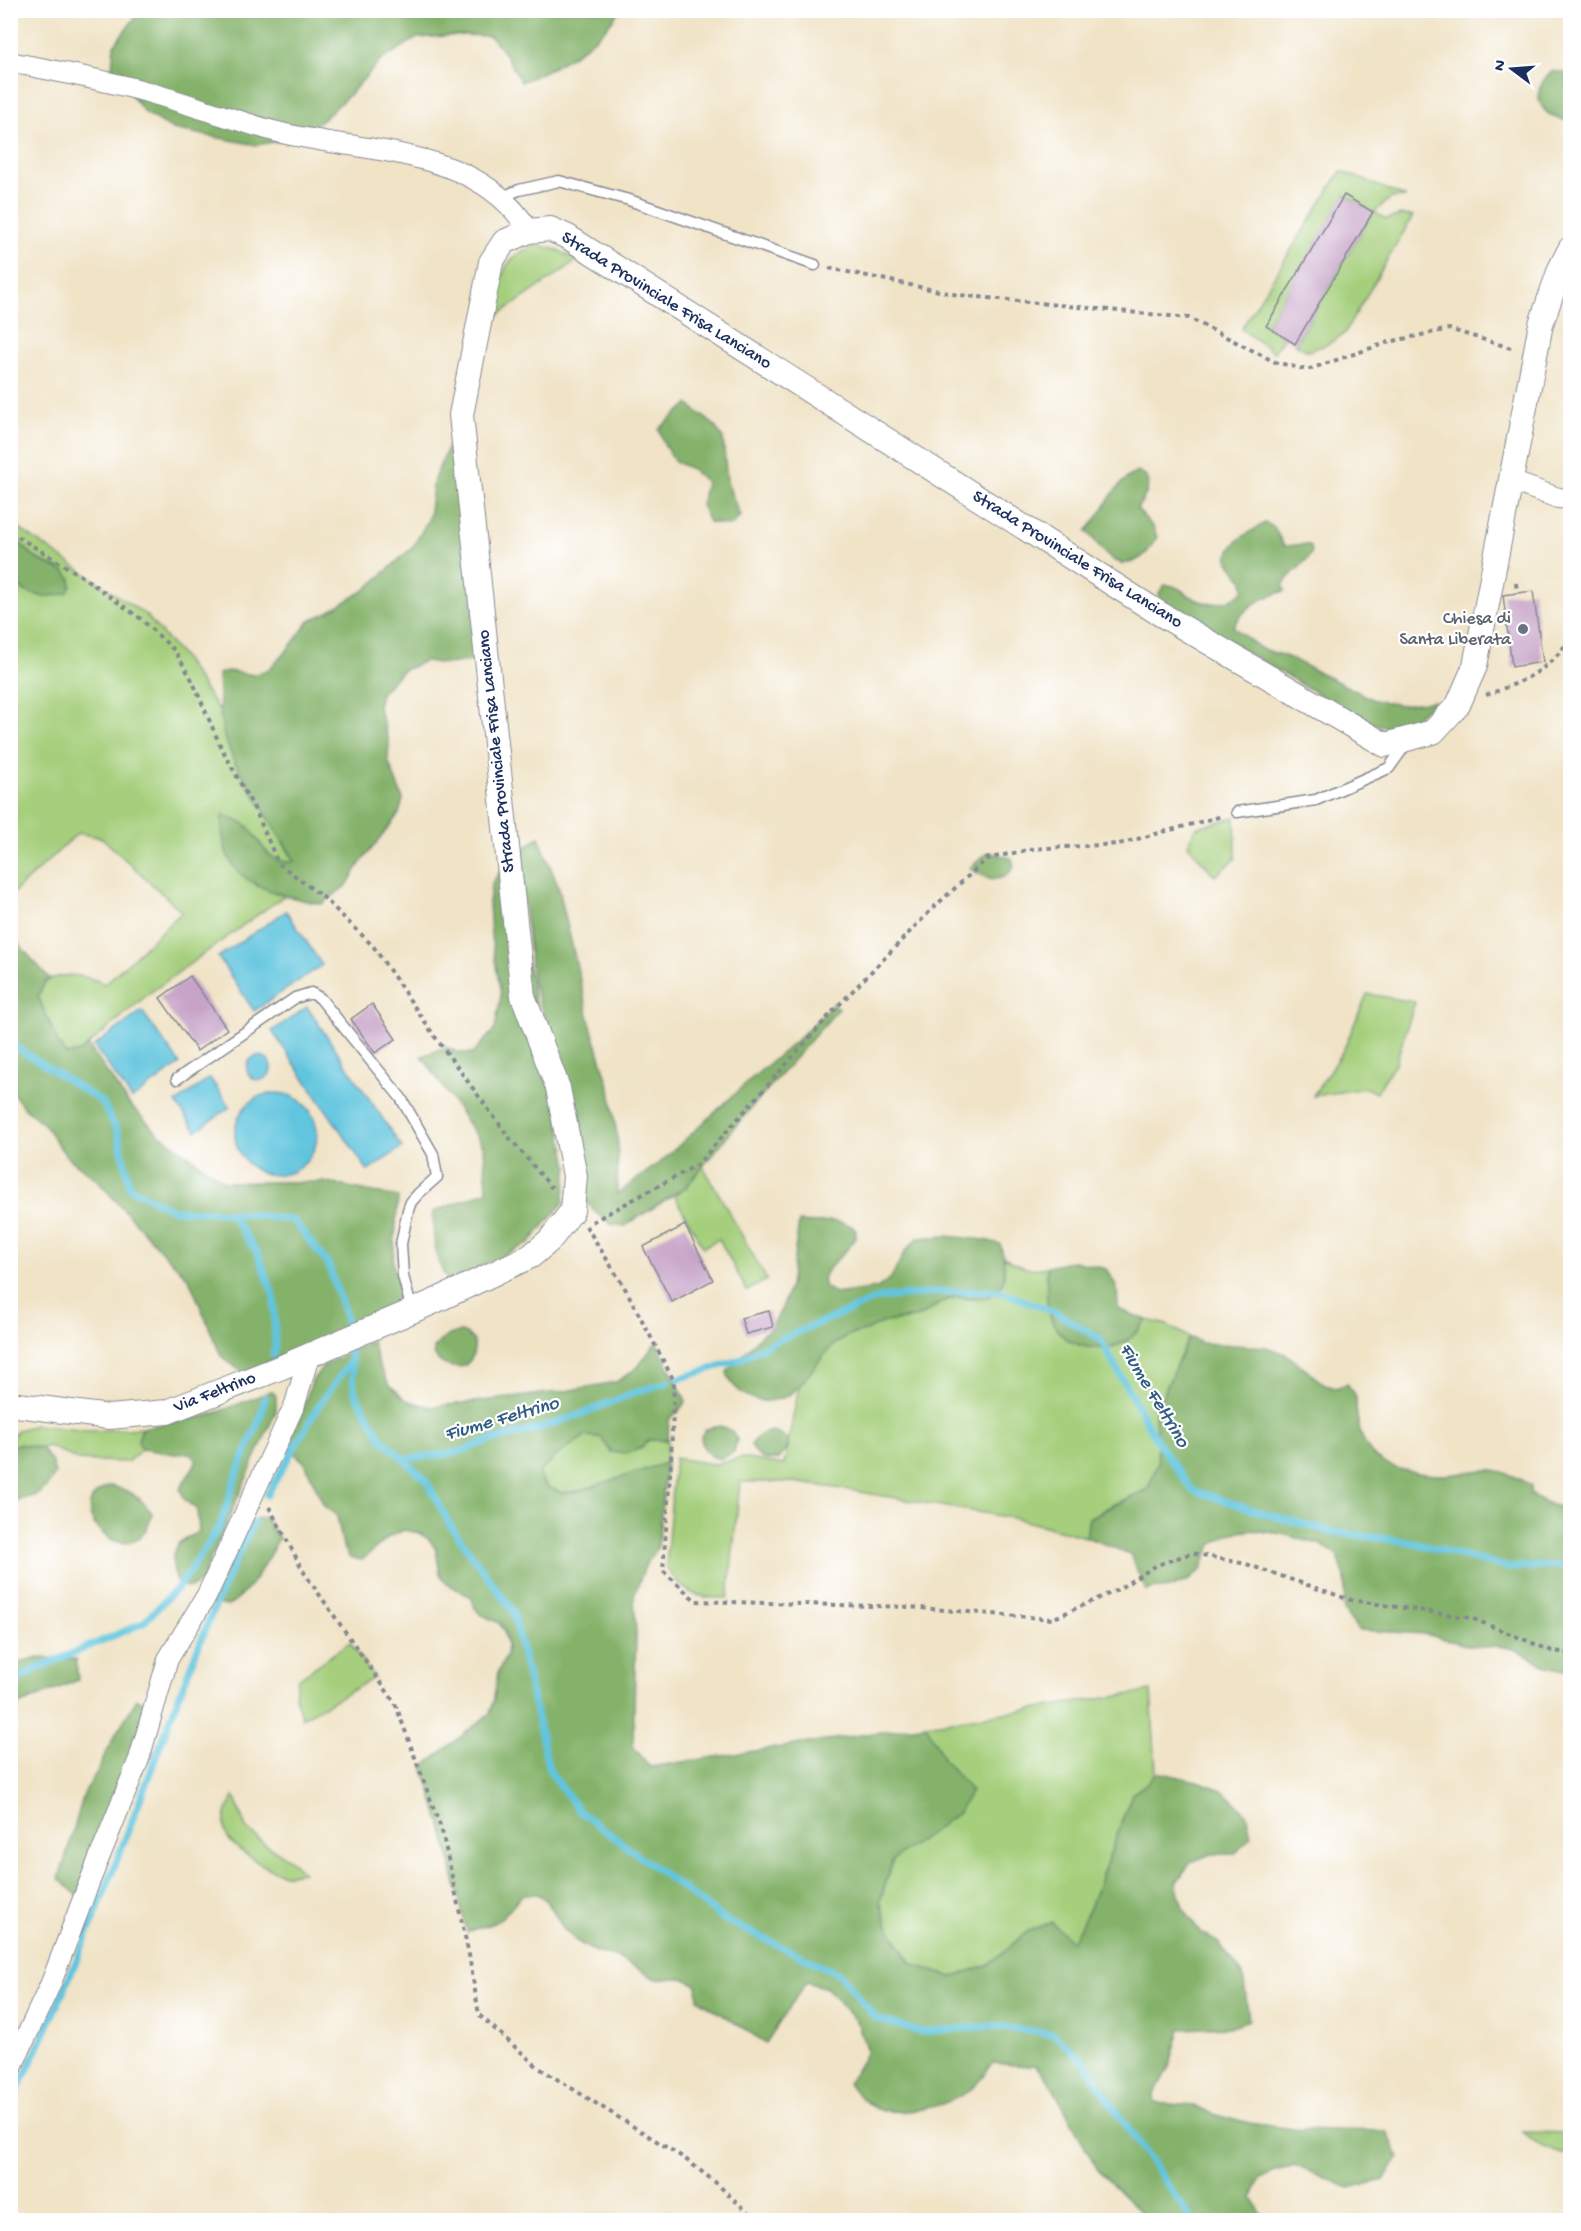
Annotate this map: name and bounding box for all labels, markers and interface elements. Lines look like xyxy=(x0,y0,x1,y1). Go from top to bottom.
north arrow xyxy=(1482,39,1542,99)
text: N xyxy=(1490,58,1512,73)
street label: Strada Provinciale Frisa Lanciano xyxy=(557,227,775,375)
street label: Strada Provinciale Frisa Lanciano xyxy=(968,486,1186,634)
place label: Chiesa di Santa Liberata xyxy=(1400,609,1512,651)
marker: Chiesa di Santa Liberata xyxy=(1516,622,1530,636)
street label: Strada Provinciale Frisa Lanciano xyxy=(474,629,520,873)
water label: Fiume Feltrino xyxy=(1113,1340,1194,1454)
street label: Via Feltrino xyxy=(170,1368,259,1419)
water label: Fiume Feltrino xyxy=(442,1392,563,1447)

